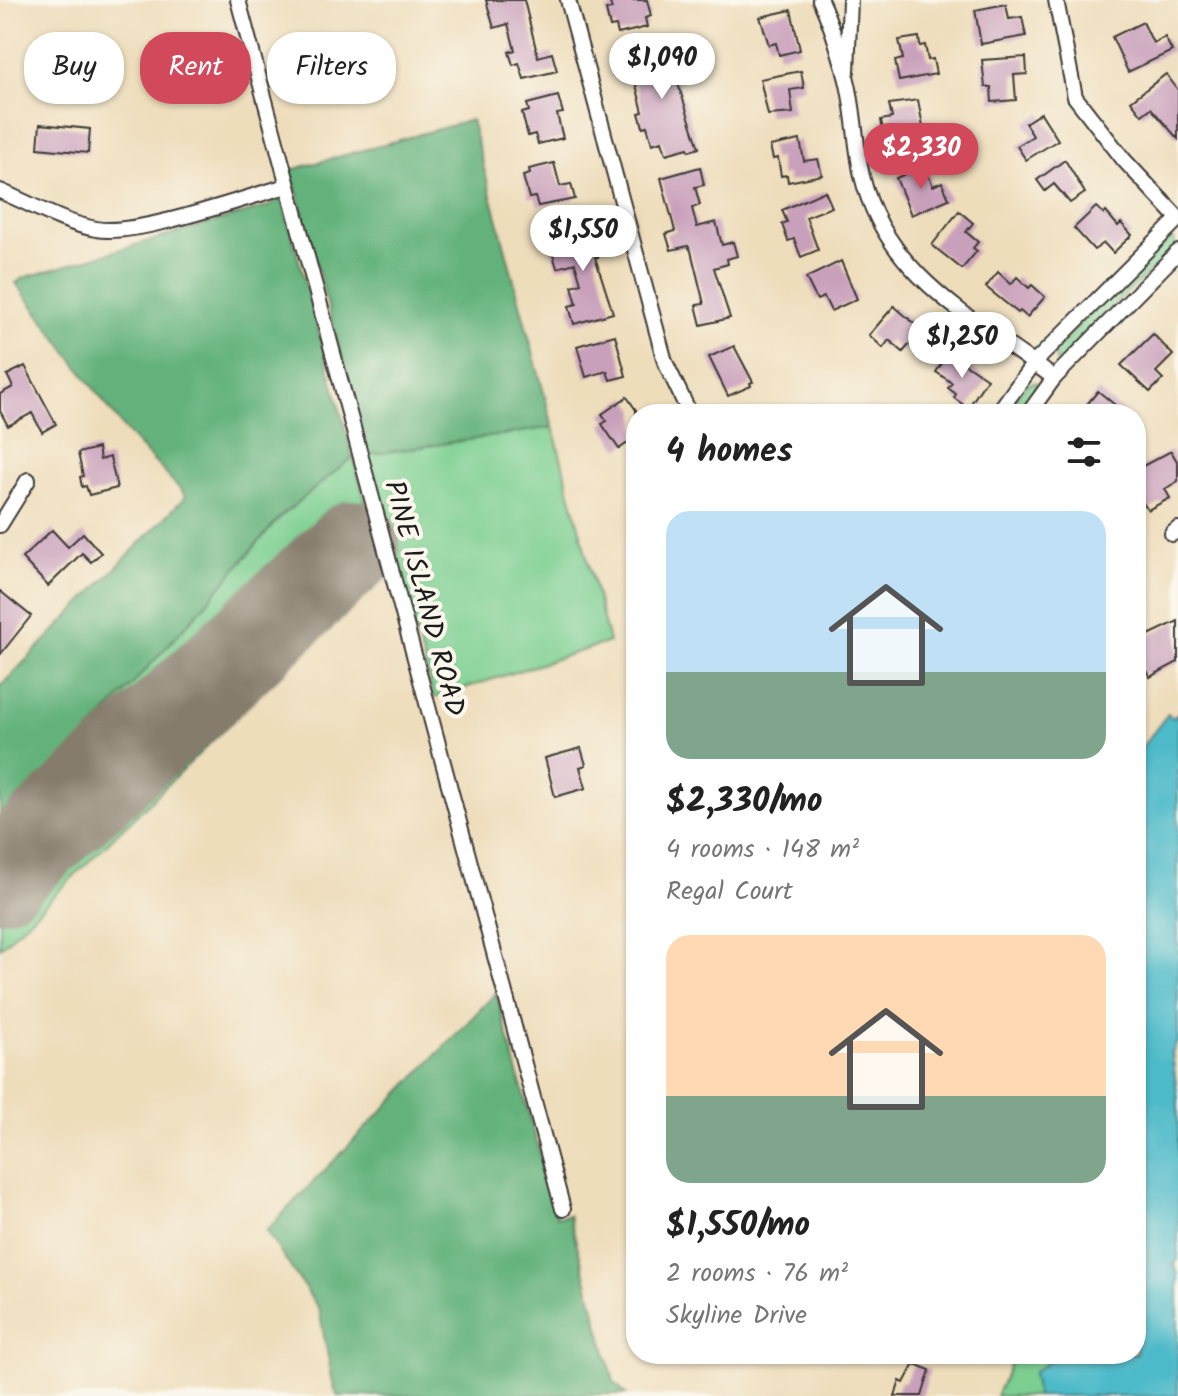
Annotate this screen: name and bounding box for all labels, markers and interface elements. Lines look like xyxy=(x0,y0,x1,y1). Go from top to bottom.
chip: Buy xyxy=(24,32,124,104)
chip: Rent xyxy=(140,32,251,104)
chip: Filters xyxy=(267,32,396,104)
pin: $1,090 xyxy=(597,33,727,101)
text: $1,090 xyxy=(627,38,697,80)
pin: $2,330 xyxy=(856,123,986,191)
text: $2,330 xyxy=(881,128,961,170)
pin: $1,550 xyxy=(518,205,648,273)
text: $1,550 xyxy=(548,210,618,252)
pin: $1,250 xyxy=(897,312,1027,380)
text: $1,250 xyxy=(926,317,998,359)
text: 4 homes xyxy=(666,425,793,479)
icon: filters xyxy=(1062,430,1106,474)
street label: PINE ISLAND ROAD xyxy=(370,475,477,722)
icon: home xyxy=(814,563,958,707)
text: $2,330/mo xyxy=(666,775,822,829)
text: 4 rooms · 148 m² xyxy=(666,829,859,871)
text: Regal Court xyxy=(666,871,793,913)
icon: home xyxy=(814,987,958,1131)
text: $1,550/mo xyxy=(666,1199,810,1253)
text: 2 rooms · 76 m² xyxy=(666,1253,848,1295)
text: Skyline Drive xyxy=(666,1295,807,1337)

